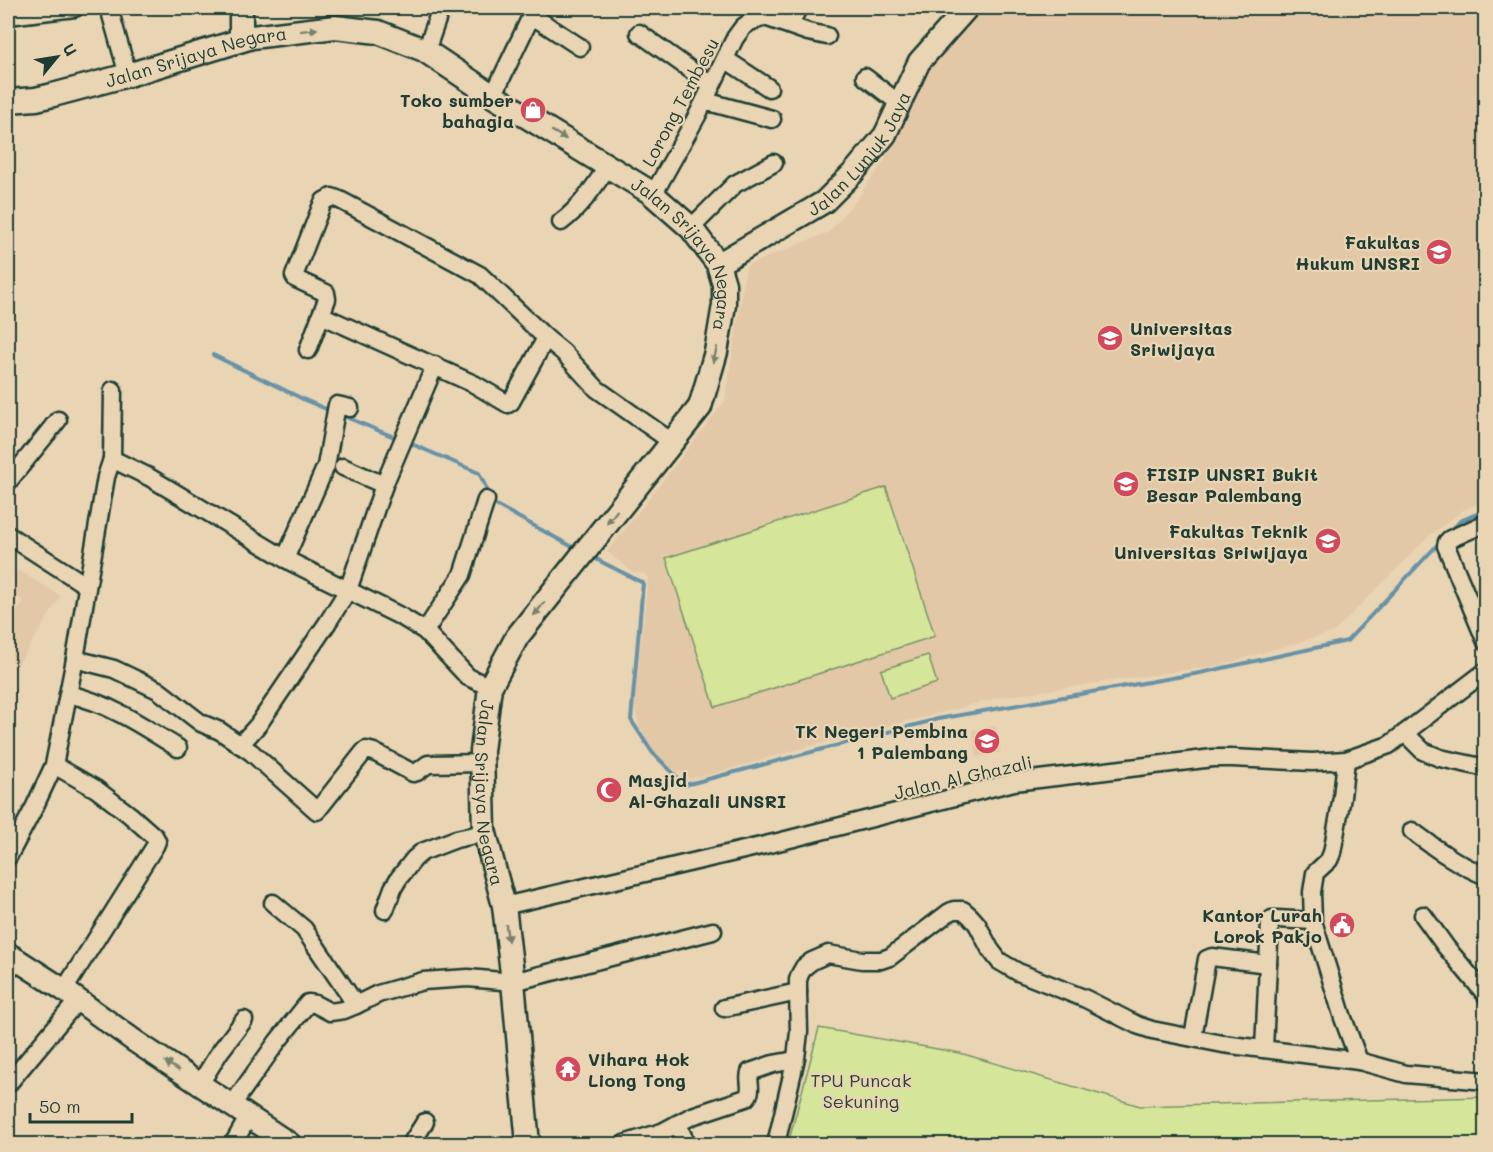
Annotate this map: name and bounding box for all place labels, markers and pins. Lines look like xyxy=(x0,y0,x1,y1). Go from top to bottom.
place label: Toko sumber bahagia xyxy=(400,88,514,133)
shop icon: Toko sumber bahagia xyxy=(518,95,548,125)
place label: Fakultas Hukum UNSRI xyxy=(1295,230,1420,275)
school or university icon: Fakultas Hukum UNSRI xyxy=(1424,237,1454,267)
place label: Universitas Sriwijaya xyxy=(1130,316,1232,361)
school or university icon: Universitas Sriwijaya xyxy=(1095,323,1125,353)
place label: FISIP UNSRI Bukit Besar Palembang xyxy=(1146,462,1318,507)
school or university icon: FISIP UNSRI Bukit Besar Palembang xyxy=(1111,469,1141,499)
place label: Fakultas Teknik Universitas Sriwijaya xyxy=(1114,519,1308,564)
school or university icon: Fakultas Teknik Universitas Sriwijaya xyxy=(1313,526,1343,556)
place label: TK Negeri Pembina 1 Palembang xyxy=(795,719,968,764)
school or university icon: TK Negeri Pembina 1 Palembang xyxy=(972,726,1002,756)
place label: Masjid Al-Ghazali UNSRI xyxy=(628,768,786,813)
mosque icon: Masjid Al-Ghazali UNSRI xyxy=(594,775,624,805)
place label: Kantor Lurah Lorok Pakjo xyxy=(1202,903,1322,948)
public building icon: Kantor Lurah Lorok Pakjo xyxy=(1327,910,1357,940)
place label: Vihara Hok Liong Tong xyxy=(588,1047,690,1092)
temple icon: Vihara Hok Liong Tong xyxy=(553,1054,583,1084)

